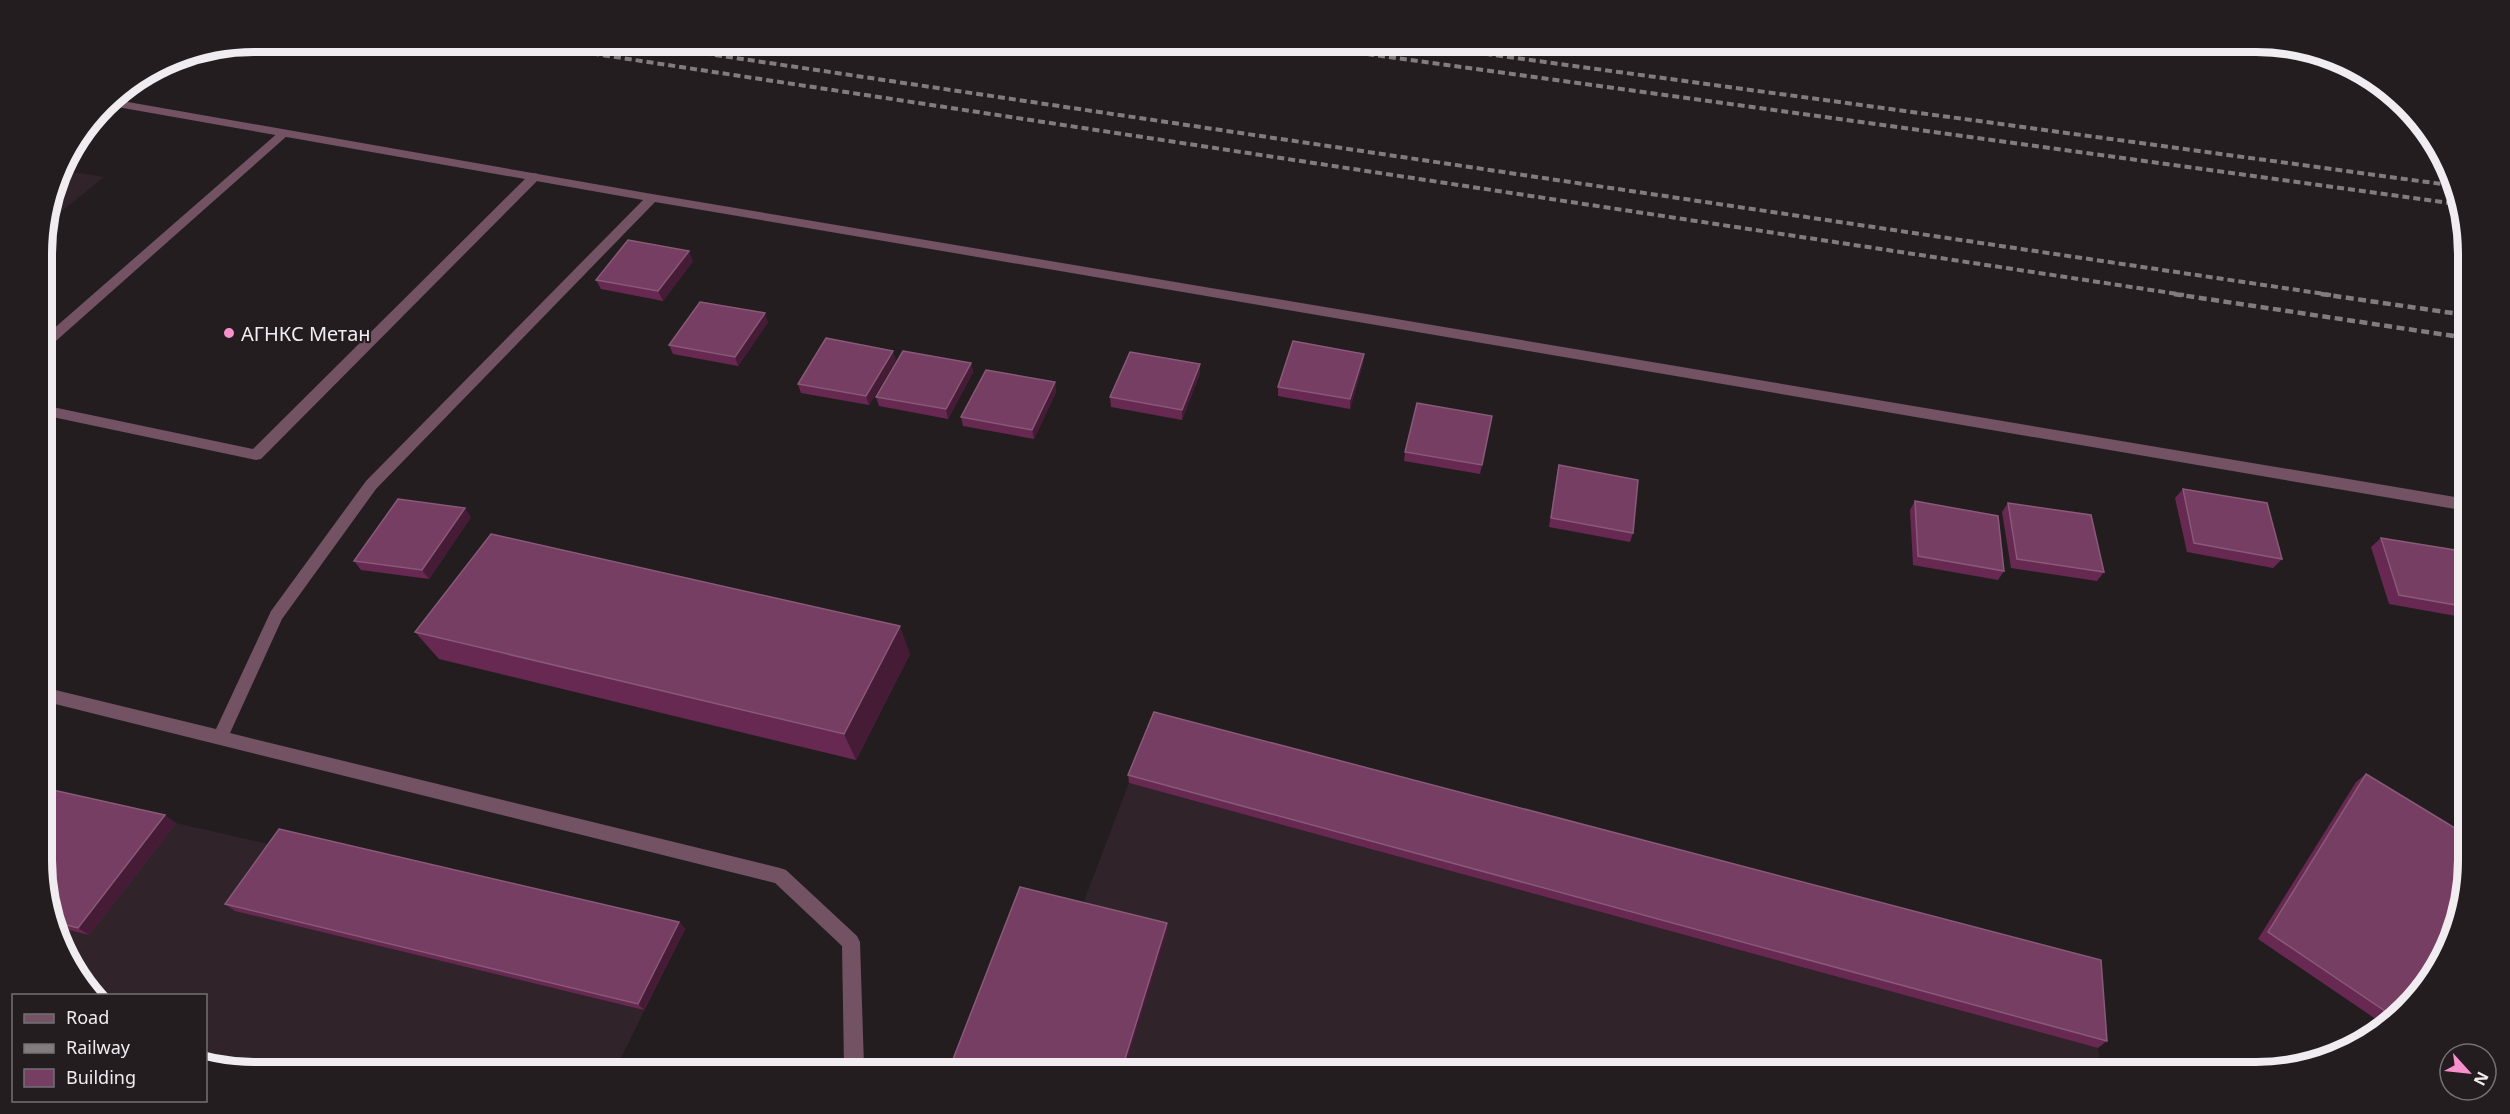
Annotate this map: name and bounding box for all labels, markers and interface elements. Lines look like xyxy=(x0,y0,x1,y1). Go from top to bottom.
place label: АГНКС Метан xyxy=(241,320,371,347)
marker: АГНКС Метан xyxy=(222,326,236,340)
legend xyxy=(12,994,207,1102)
text: Road xyxy=(66,1005,109,1029)
text: Railway xyxy=(66,1035,131,1059)
north arrow xyxy=(2438,1042,2498,1102)
text: Building xyxy=(66,1065,136,1089)
text: N xyxy=(2469,1068,2494,1090)

